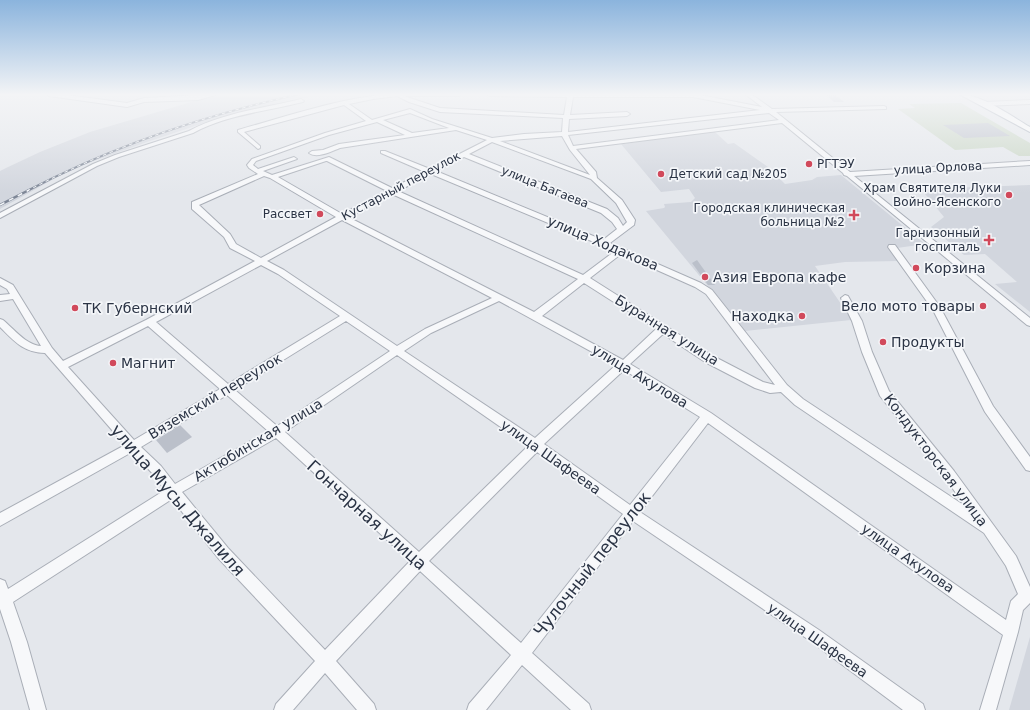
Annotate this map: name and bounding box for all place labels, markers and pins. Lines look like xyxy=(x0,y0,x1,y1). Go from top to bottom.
place label: РГТЭУ xyxy=(817,157,855,171)
marker: РГТЭУ xyxy=(804,159,814,169)
place label: Детский сад №205 xyxy=(669,167,787,181)
marker: Детский сад №205 xyxy=(656,169,666,179)
place label: Храм Святителя Луки Войно-Ясенского xyxy=(863,181,1001,209)
marker: Храм Святителя Луки Войно-Ясенского xyxy=(1004,190,1014,200)
place label: Городская клиническая больница №2 xyxy=(694,201,845,229)
place label: Рассвет xyxy=(263,207,312,221)
marker: Рассвет xyxy=(315,209,325,219)
marker: Городская клиническая больница №2 xyxy=(848,209,860,221)
place label: Гарнизонный госпиталь xyxy=(895,226,980,254)
marker: Гарнизонный госпиталь xyxy=(983,234,995,246)
place label: Корзина xyxy=(924,260,986,276)
marker: Корзина xyxy=(911,263,921,273)
place label: Азия Европа кафе xyxy=(713,269,846,285)
marker: Азия Европа кафе xyxy=(700,272,710,282)
place label: Вело мото товары xyxy=(841,298,975,314)
place label: ТК Губернский xyxy=(82,300,192,316)
marker: Вело мото товары xyxy=(978,301,988,311)
marker: ТК Губернский xyxy=(70,303,80,313)
place label: Находка xyxy=(731,308,794,324)
marker: Находка xyxy=(797,311,807,321)
place label: Продукты xyxy=(891,334,965,350)
marker: Продукты xyxy=(878,337,888,347)
place label: Магнит xyxy=(121,355,175,371)
marker: Магнит xyxy=(108,358,118,368)

